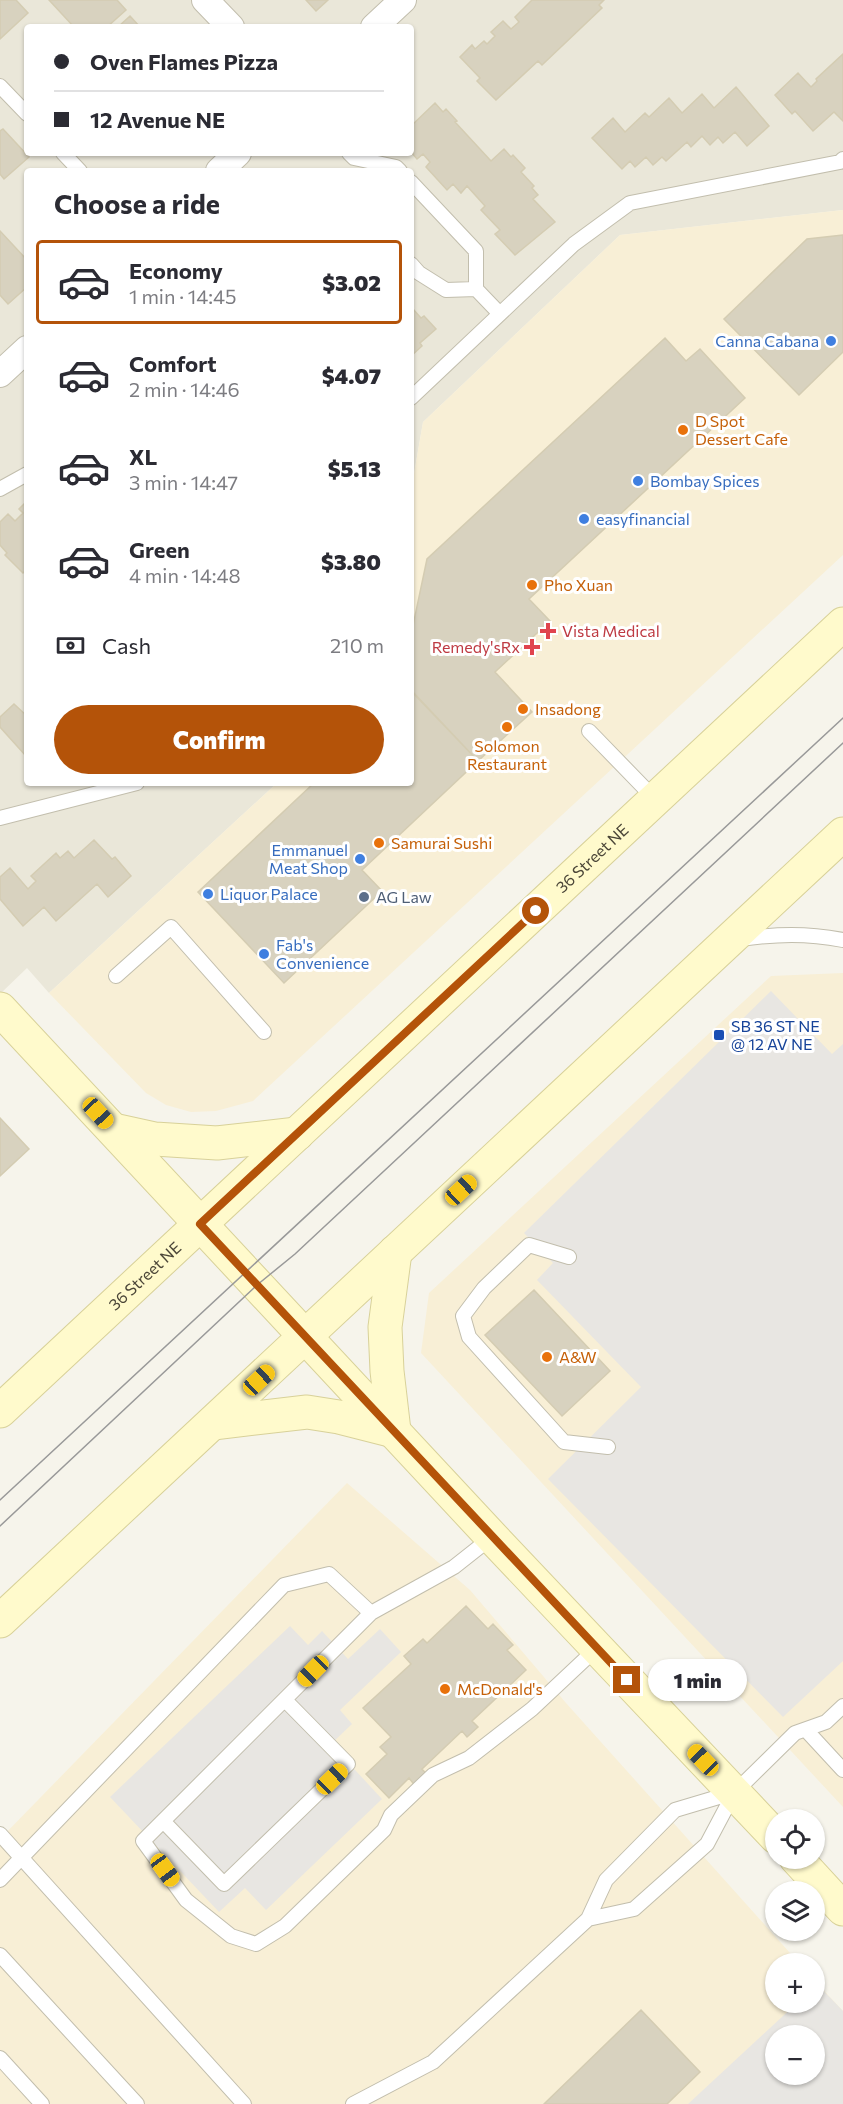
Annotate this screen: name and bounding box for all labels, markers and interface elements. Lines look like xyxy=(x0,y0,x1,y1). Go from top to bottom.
text: Oven Flames Pizza xyxy=(90,48,278,75)
text: 12 Avenue NE xyxy=(90,106,225,133)
text: Choose a ride xyxy=(54,187,220,220)
icon: car xyxy=(57,255,111,309)
text: Economy xyxy=(129,257,223,284)
text: $3.02 xyxy=(322,269,381,296)
text: 1 min · 14:45 xyxy=(129,284,237,308)
place label: Canna Cabana xyxy=(715,331,819,350)
marker: Canna Cabana xyxy=(824,334,838,348)
icon: car xyxy=(57,348,111,402)
text: Comfort xyxy=(129,350,217,377)
text: $4.07 xyxy=(322,362,381,389)
text: 2 min · 14:46 xyxy=(129,377,240,401)
place label: D Spot Dessert Cafe xyxy=(695,411,788,448)
marker: D Spot Dessert Cafe xyxy=(676,423,690,437)
icon: car xyxy=(57,441,111,495)
text: XL xyxy=(129,443,157,470)
text: $5.13 xyxy=(328,455,381,482)
text: 3 min · 14:47 xyxy=(129,470,238,494)
place label: Bombay Spices xyxy=(650,471,759,490)
marker: Bombay Spices xyxy=(631,474,645,488)
place label: easyfinancial xyxy=(596,509,690,528)
marker: easyfinancial xyxy=(577,512,591,526)
icon: car xyxy=(57,534,111,588)
text: Green xyxy=(129,536,190,563)
text: $3.80 xyxy=(321,548,381,575)
text: 4 min · 14:48 xyxy=(129,563,241,587)
place label: Pho Xuan xyxy=(544,575,613,594)
marker: Pho Xuan xyxy=(525,578,539,592)
place label: Vista Medical xyxy=(562,621,660,640)
marker: Vista Medical xyxy=(539,622,557,640)
icon: cash xyxy=(54,629,87,662)
text: Cash xyxy=(102,632,151,659)
text: 210 m xyxy=(330,633,384,657)
place label: Remedy'sRx xyxy=(432,637,520,656)
marker: Remedy'sRx xyxy=(525,640,539,654)
place label: Insadong xyxy=(535,699,601,718)
marker: Insadong xyxy=(516,702,530,716)
button: Confirm xyxy=(54,705,384,774)
marker: Solomon Restaurant xyxy=(500,720,514,734)
place label: Solomon Restaurant xyxy=(467,736,547,773)
street label: 36 Street NE xyxy=(552,820,632,896)
place label: Samurai Sushi xyxy=(391,833,492,852)
marker: Samurai Sushi xyxy=(372,836,386,850)
place label: Emmanuel Meat Shop xyxy=(269,840,348,877)
marker: Emmanuel Meat Shop xyxy=(353,852,367,866)
place label: Liquor Palace xyxy=(220,884,318,903)
marker: Liquor Palace xyxy=(201,887,215,901)
place label: AG Law xyxy=(376,887,432,906)
marker: AG Law xyxy=(357,890,371,904)
route start xyxy=(522,897,549,924)
place label: Fab's Convenience xyxy=(276,935,369,972)
marker: Fab's Convenience xyxy=(257,947,271,961)
place label: SB 36 ST NE @ 12 AV NE xyxy=(731,1016,820,1053)
marker: SB 36 ST NE @ 12 AV NE xyxy=(712,1028,726,1042)
car xyxy=(79,1094,117,1132)
car xyxy=(442,1171,480,1209)
street label: 36 Street NE xyxy=(104,1237,184,1314)
place label: A&W xyxy=(559,1347,597,1366)
marker: A&W xyxy=(540,1350,554,1364)
car xyxy=(240,1361,278,1399)
car xyxy=(294,1652,332,1690)
callout: 1 min xyxy=(648,1659,747,1701)
route end xyxy=(613,1666,640,1693)
text: 1 min xyxy=(673,1668,722,1692)
place label: McDonald's xyxy=(457,1679,543,1698)
marker: McDonald's xyxy=(438,1682,452,1696)
car xyxy=(684,1741,722,1779)
car xyxy=(313,1760,351,1798)
map controls xyxy=(765,1809,825,2085)
button: locate xyxy=(765,1809,825,1869)
car xyxy=(147,1850,183,1890)
button: layers xyxy=(765,1881,825,1941)
button: + xyxy=(765,1953,825,2013)
button: − xyxy=(765,2025,825,2085)

